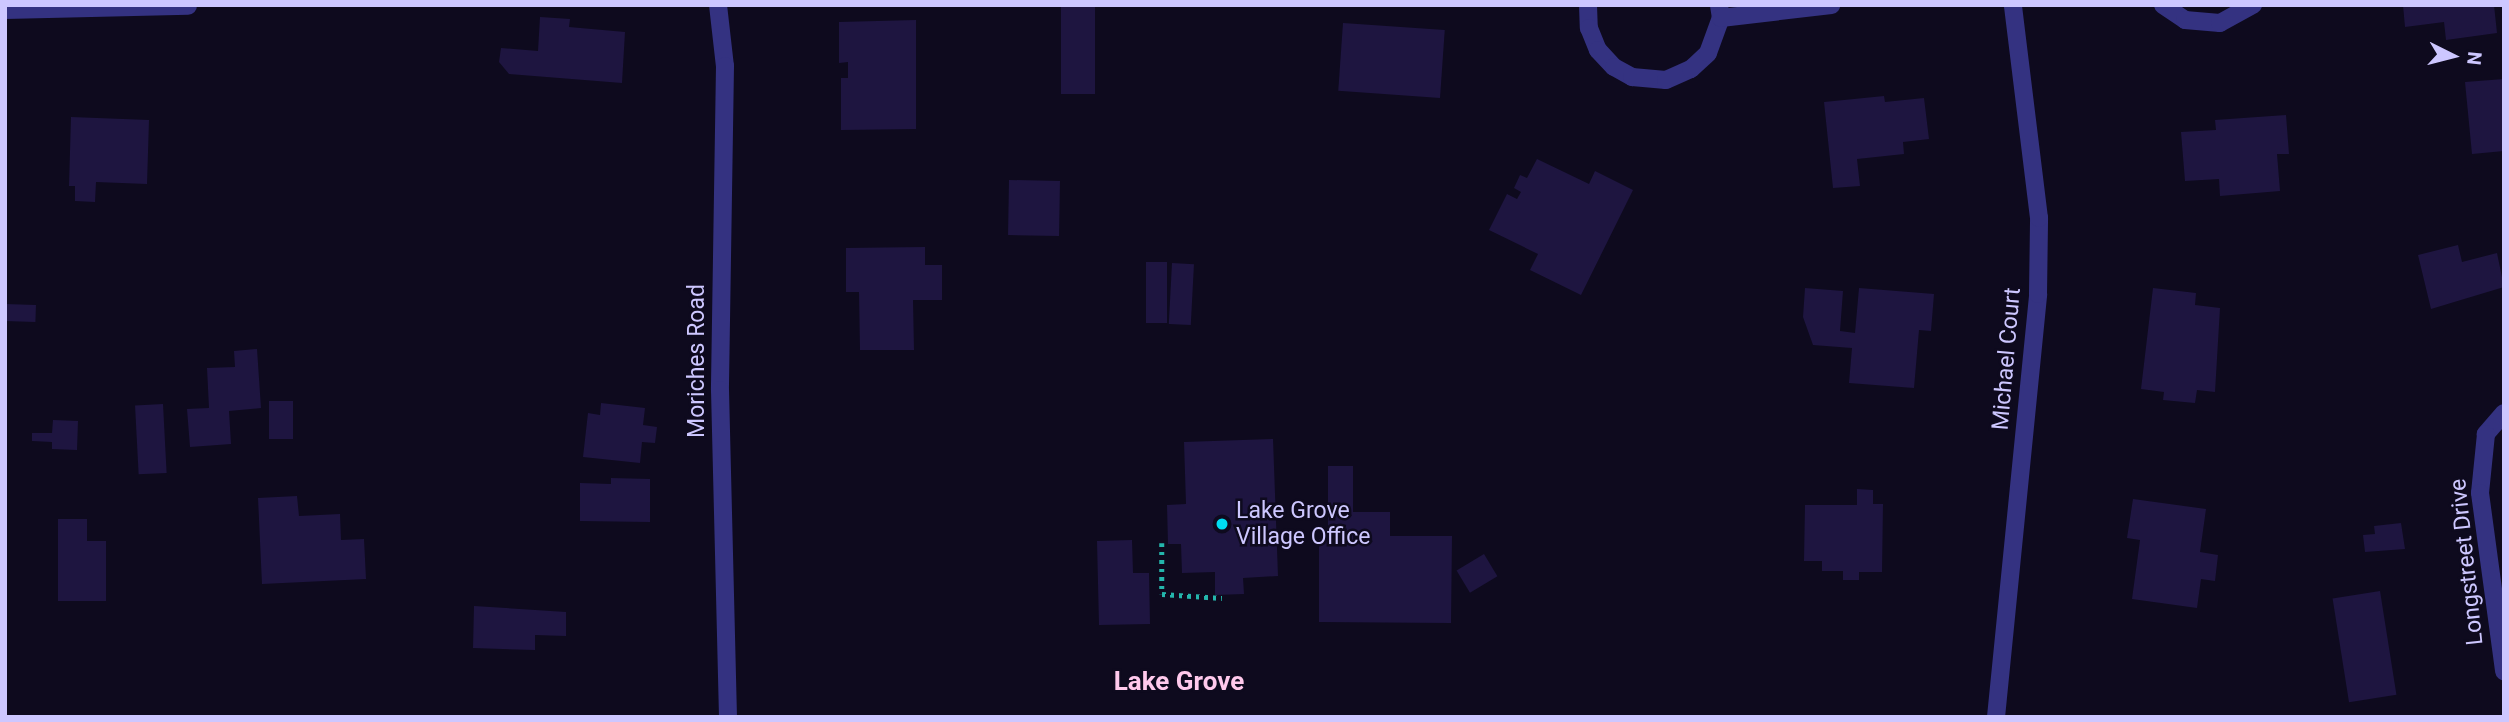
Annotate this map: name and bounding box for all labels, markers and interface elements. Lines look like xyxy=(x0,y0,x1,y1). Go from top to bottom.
north arrow xyxy=(2418,21,2488,91)
text: N xyxy=(2462,50,2487,66)
street label: Moriches Road xyxy=(683,284,711,438)
street label: Michael Court xyxy=(1987,287,2027,431)
street label: Longstreet Drive xyxy=(2445,477,2489,647)
place label: Lake Grove Village Office xyxy=(1236,497,1370,551)
marker: Lake Grove Village Office xyxy=(1214,516,1230,532)
district label: Lake Grove xyxy=(1114,666,1244,698)

